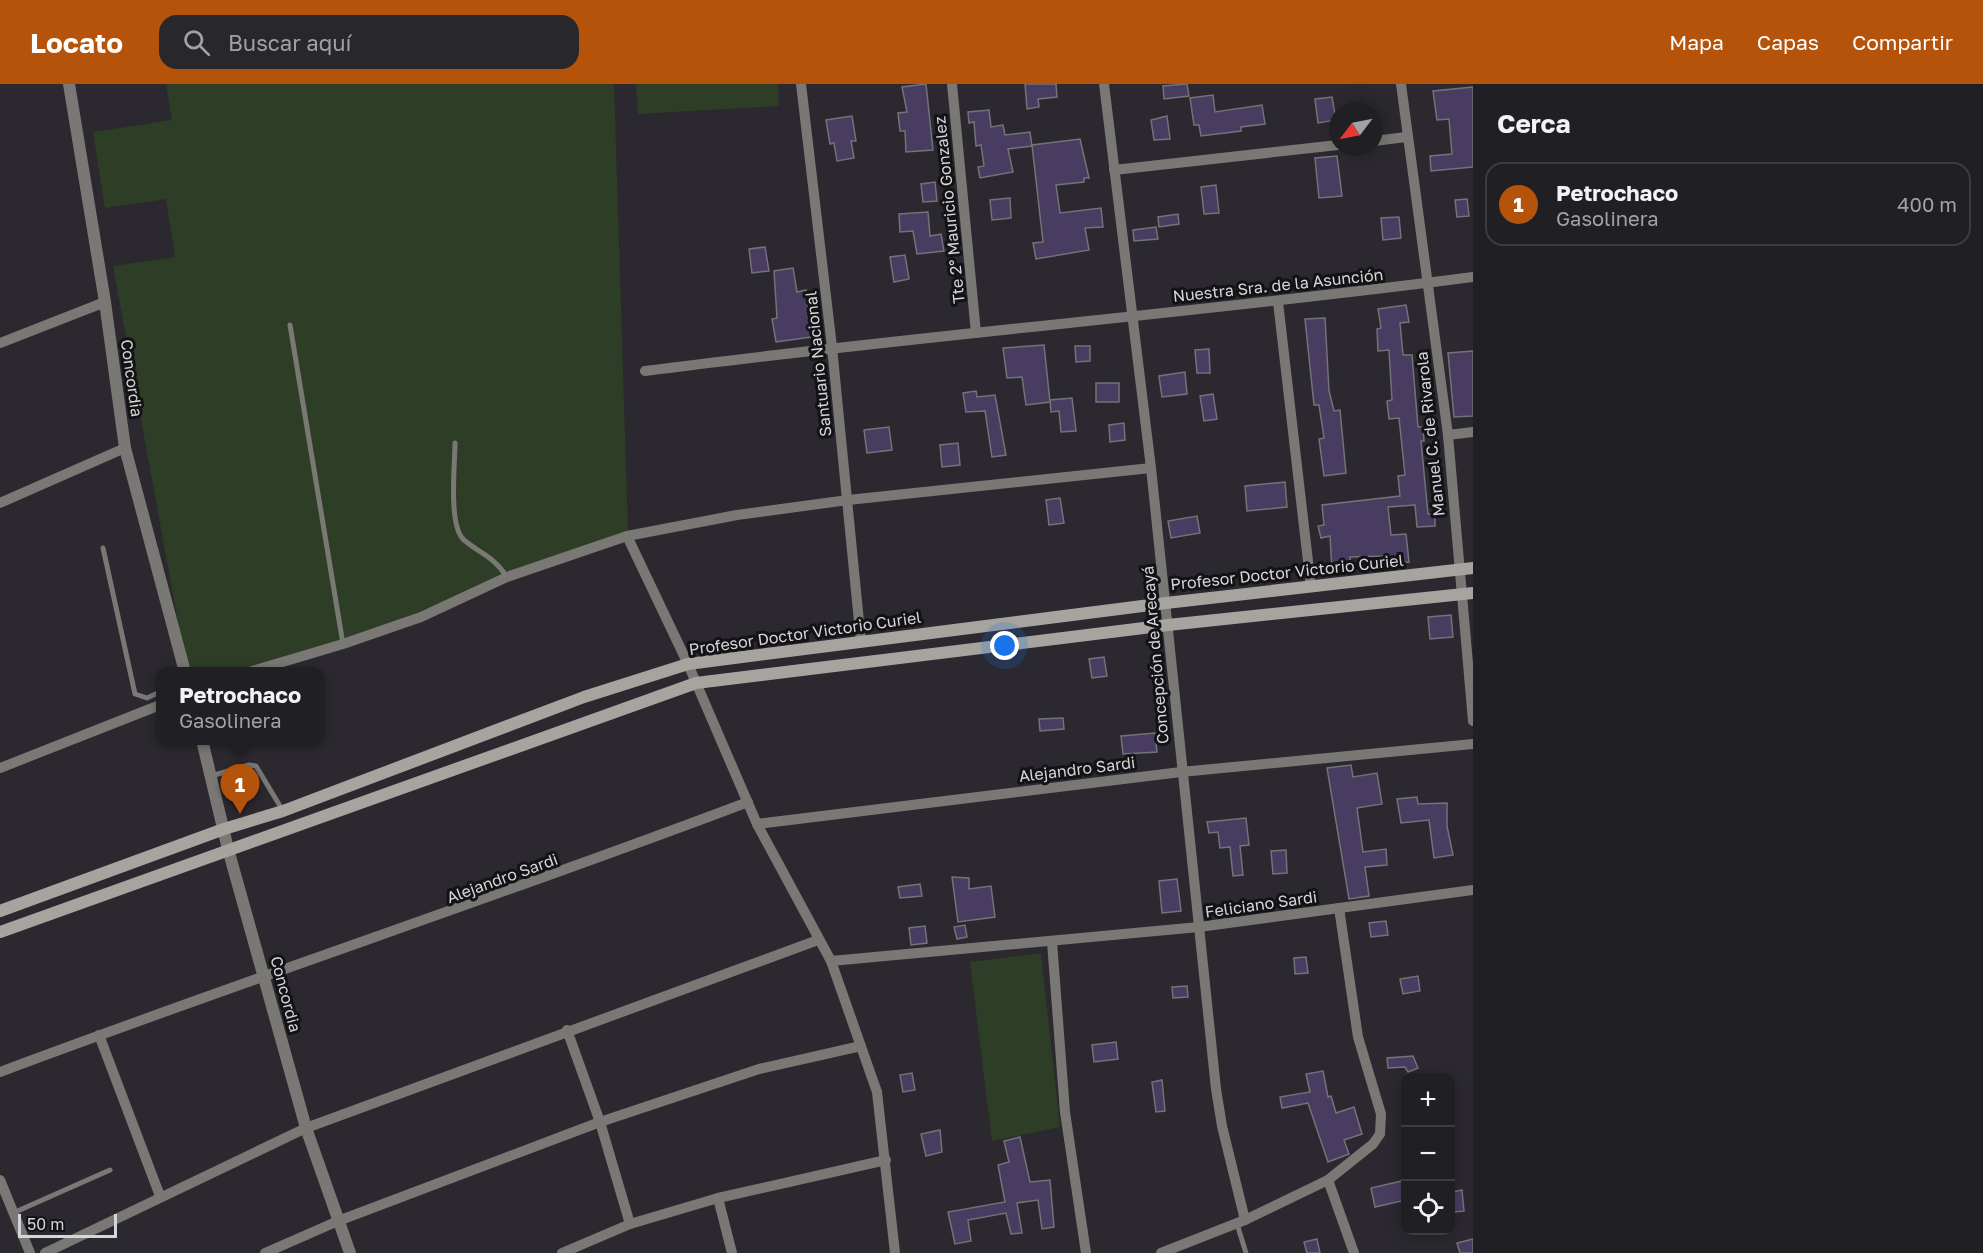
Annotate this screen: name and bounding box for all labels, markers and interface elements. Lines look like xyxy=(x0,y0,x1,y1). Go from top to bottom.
search box xyxy=(159,15,579,69)
text: Locato xyxy=(30,26,123,59)
icon: search xyxy=(180,26,213,59)
text: Buscar aquí xyxy=(228,29,352,56)
text: Mapa xyxy=(1669,29,1724,55)
text: Capas xyxy=(1757,29,1819,55)
text: Compartir xyxy=(1852,29,1953,55)
north arrow xyxy=(1329,102,1383,156)
text: Cerca xyxy=(1497,108,1571,139)
street label: Tte 2° Mauricio Gonzalez xyxy=(929,115,969,305)
text: Petrochaco xyxy=(1556,179,1678,206)
text: 1 xyxy=(1513,192,1524,216)
text: 400 m xyxy=(1897,192,1957,216)
text: Gasolinera xyxy=(1556,206,1659,230)
street label: Nuestra Sra. de la Asunción xyxy=(1172,264,1384,306)
street label: Santuario Nacional xyxy=(800,290,836,438)
street label: Concordia xyxy=(117,338,147,418)
street label: Manuel C. de Rivarola xyxy=(1411,351,1449,517)
street label: Profesor Doctor Victorio Curiel xyxy=(1169,550,1405,594)
street label: Concepción de Arecayá xyxy=(1137,565,1173,745)
street label: Profesor Doctor Victorio Curiel xyxy=(688,607,922,659)
your location xyxy=(990,631,1019,660)
popup xyxy=(156,667,324,745)
text: Petrochaco xyxy=(179,681,301,708)
text: Gasolinera xyxy=(179,708,281,732)
street label: Alejandro Sardi xyxy=(1018,752,1136,786)
pin: 1 xyxy=(220,764,260,814)
street label: Alejandro Sardi xyxy=(444,849,560,907)
street label: Feliciano Sardi xyxy=(1204,886,1318,922)
street label: Concordia xyxy=(266,954,306,1034)
map controls xyxy=(1401,1073,1455,1235)
button: + xyxy=(1401,1073,1455,1127)
button: − xyxy=(1401,1127,1455,1181)
button: locate xyxy=(1401,1181,1455,1235)
scale bar xyxy=(18,1211,117,1238)
text: 50 m xyxy=(27,1214,64,1234)

